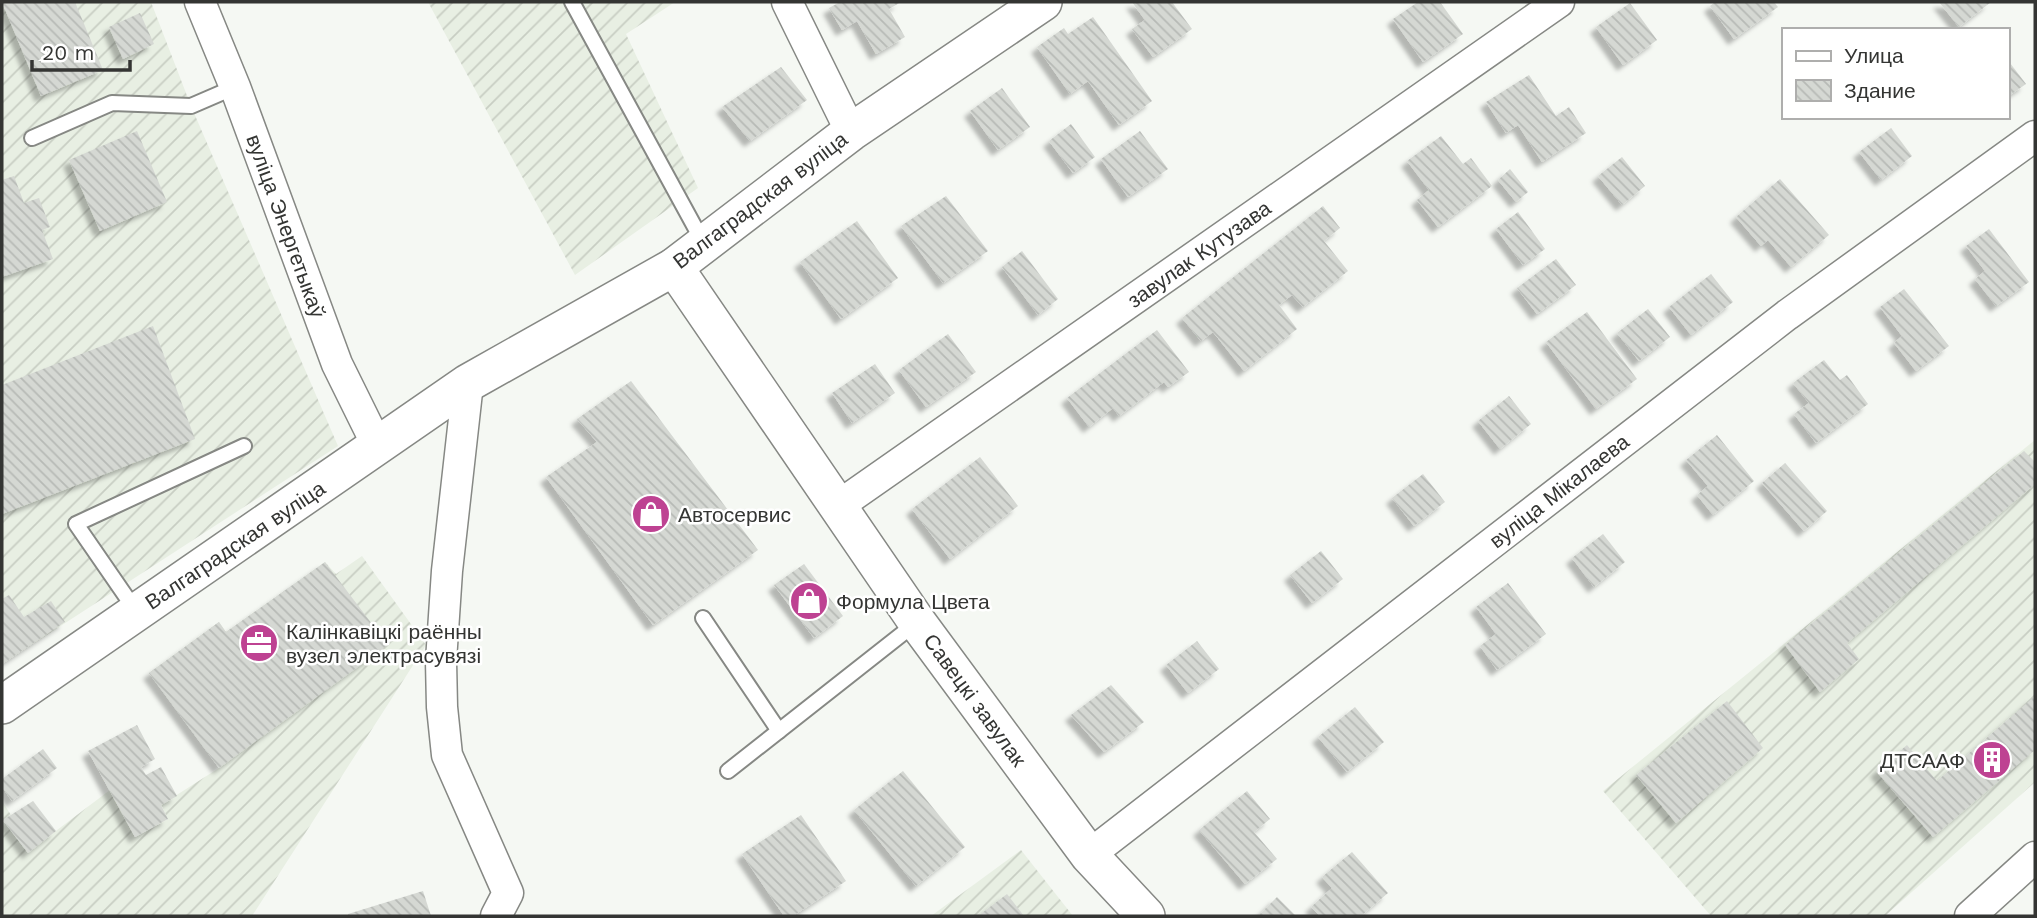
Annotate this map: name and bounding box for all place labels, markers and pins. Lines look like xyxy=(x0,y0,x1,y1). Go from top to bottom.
shop icon: Автосервис xyxy=(630,493,672,535)
place label: Автосервис xyxy=(678,502,791,527)
shop icon: Формула Цвета xyxy=(788,580,830,622)
place label: Формула Цвета xyxy=(836,589,990,614)
place label: Калінкавіцкі раённы вузел электрасувязі xyxy=(286,619,482,668)
office icon: Калінкавіцкі раённы вузел электрасувязі xyxy=(238,622,280,664)
building icon: ДТСААФ xyxy=(1971,739,2013,781)
place label: ДТСААФ xyxy=(1880,748,1965,773)

